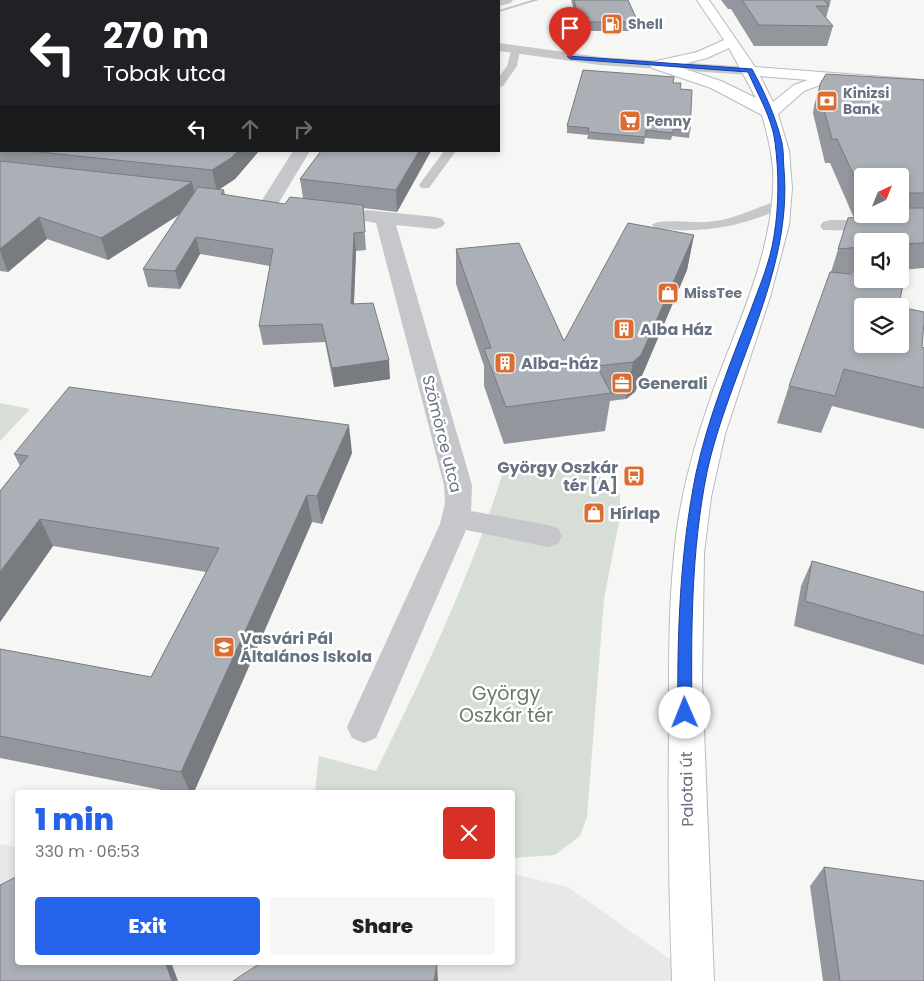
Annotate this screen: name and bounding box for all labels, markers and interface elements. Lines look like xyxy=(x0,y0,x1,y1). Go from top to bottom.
pin xyxy=(549,7,591,58)
text: 270 m xyxy=(103,11,209,60)
fuel station icon: Shell xyxy=(600,12,624,36)
icon: arrive xyxy=(556,14,584,42)
place label: Shell xyxy=(628,14,663,34)
icon: left xyxy=(20,20,85,85)
text: Tobak utca xyxy=(103,58,226,89)
place label: Kinizsi Bank xyxy=(843,83,889,119)
bank icon: Kinizsi Bank xyxy=(815,89,839,113)
supermarket icon: Penny xyxy=(618,109,642,133)
place label: Penny xyxy=(646,111,691,131)
icon: left xyxy=(183,115,211,143)
icon: ahead xyxy=(236,115,264,143)
icon: right xyxy=(289,115,317,143)
north arrow xyxy=(854,168,909,222)
map controls xyxy=(854,168,909,353)
button: sound xyxy=(854,233,909,288)
shop icon: MissTee xyxy=(656,281,680,305)
place label: MissTee xyxy=(684,283,743,303)
button: layers xyxy=(854,298,909,353)
building icon: Alba Ház xyxy=(612,317,636,341)
place label: Alba Ház xyxy=(640,318,712,341)
building icon: Alba-ház xyxy=(493,351,517,375)
place label: Alba-ház xyxy=(521,352,598,375)
office icon: Generali xyxy=(610,371,634,395)
place label: Generali xyxy=(638,372,708,395)
street label: Szömörce utca xyxy=(416,373,468,495)
place label: György Oszkár tér [A] xyxy=(497,456,618,497)
bus stop icon: György Oszkár tér [A] xyxy=(622,464,646,488)
shop icon: Hírlap xyxy=(582,501,606,525)
place label: Hírlap xyxy=(610,502,660,525)
place label: Vasvári Pál Általános Iskola xyxy=(240,627,372,668)
school or university icon: Vasvári Pál Általános Iskola xyxy=(212,635,236,659)
park label: György Oszkár tér xyxy=(459,680,553,729)
position arrow xyxy=(658,686,710,738)
street label: Palotai út xyxy=(675,751,699,827)
text: 1 min xyxy=(35,798,114,841)
button: close xyxy=(443,807,495,859)
text: 330 m · 06:53 xyxy=(35,840,140,863)
button: Exit xyxy=(35,897,260,955)
button: Share xyxy=(270,897,495,955)

